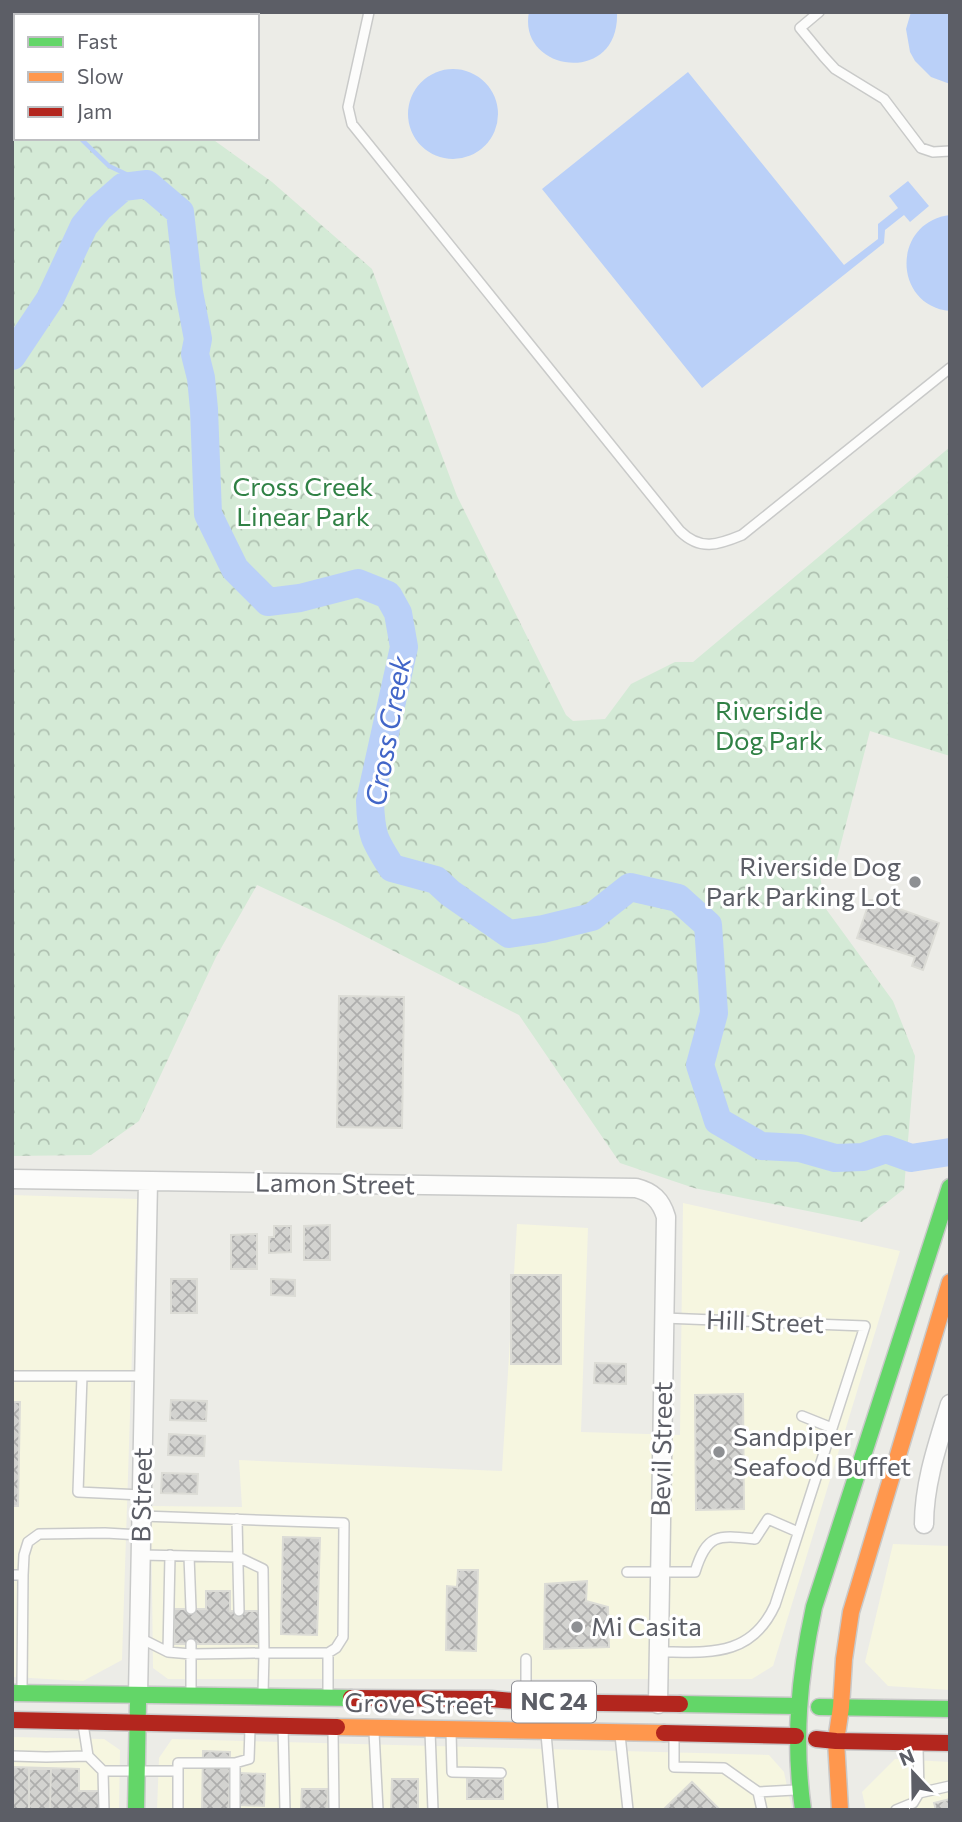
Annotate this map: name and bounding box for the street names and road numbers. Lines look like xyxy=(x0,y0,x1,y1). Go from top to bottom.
street label: Lamon Street xyxy=(255,1166,415,1199)
street label: Hill Street xyxy=(706,1303,824,1338)
street label: Bevil Street xyxy=(644,1381,677,1517)
street label: B Street xyxy=(124,1447,157,1543)
road number: NC 24 xyxy=(512,1682,596,1722)
street label: Grove Street xyxy=(344,1686,494,1719)

